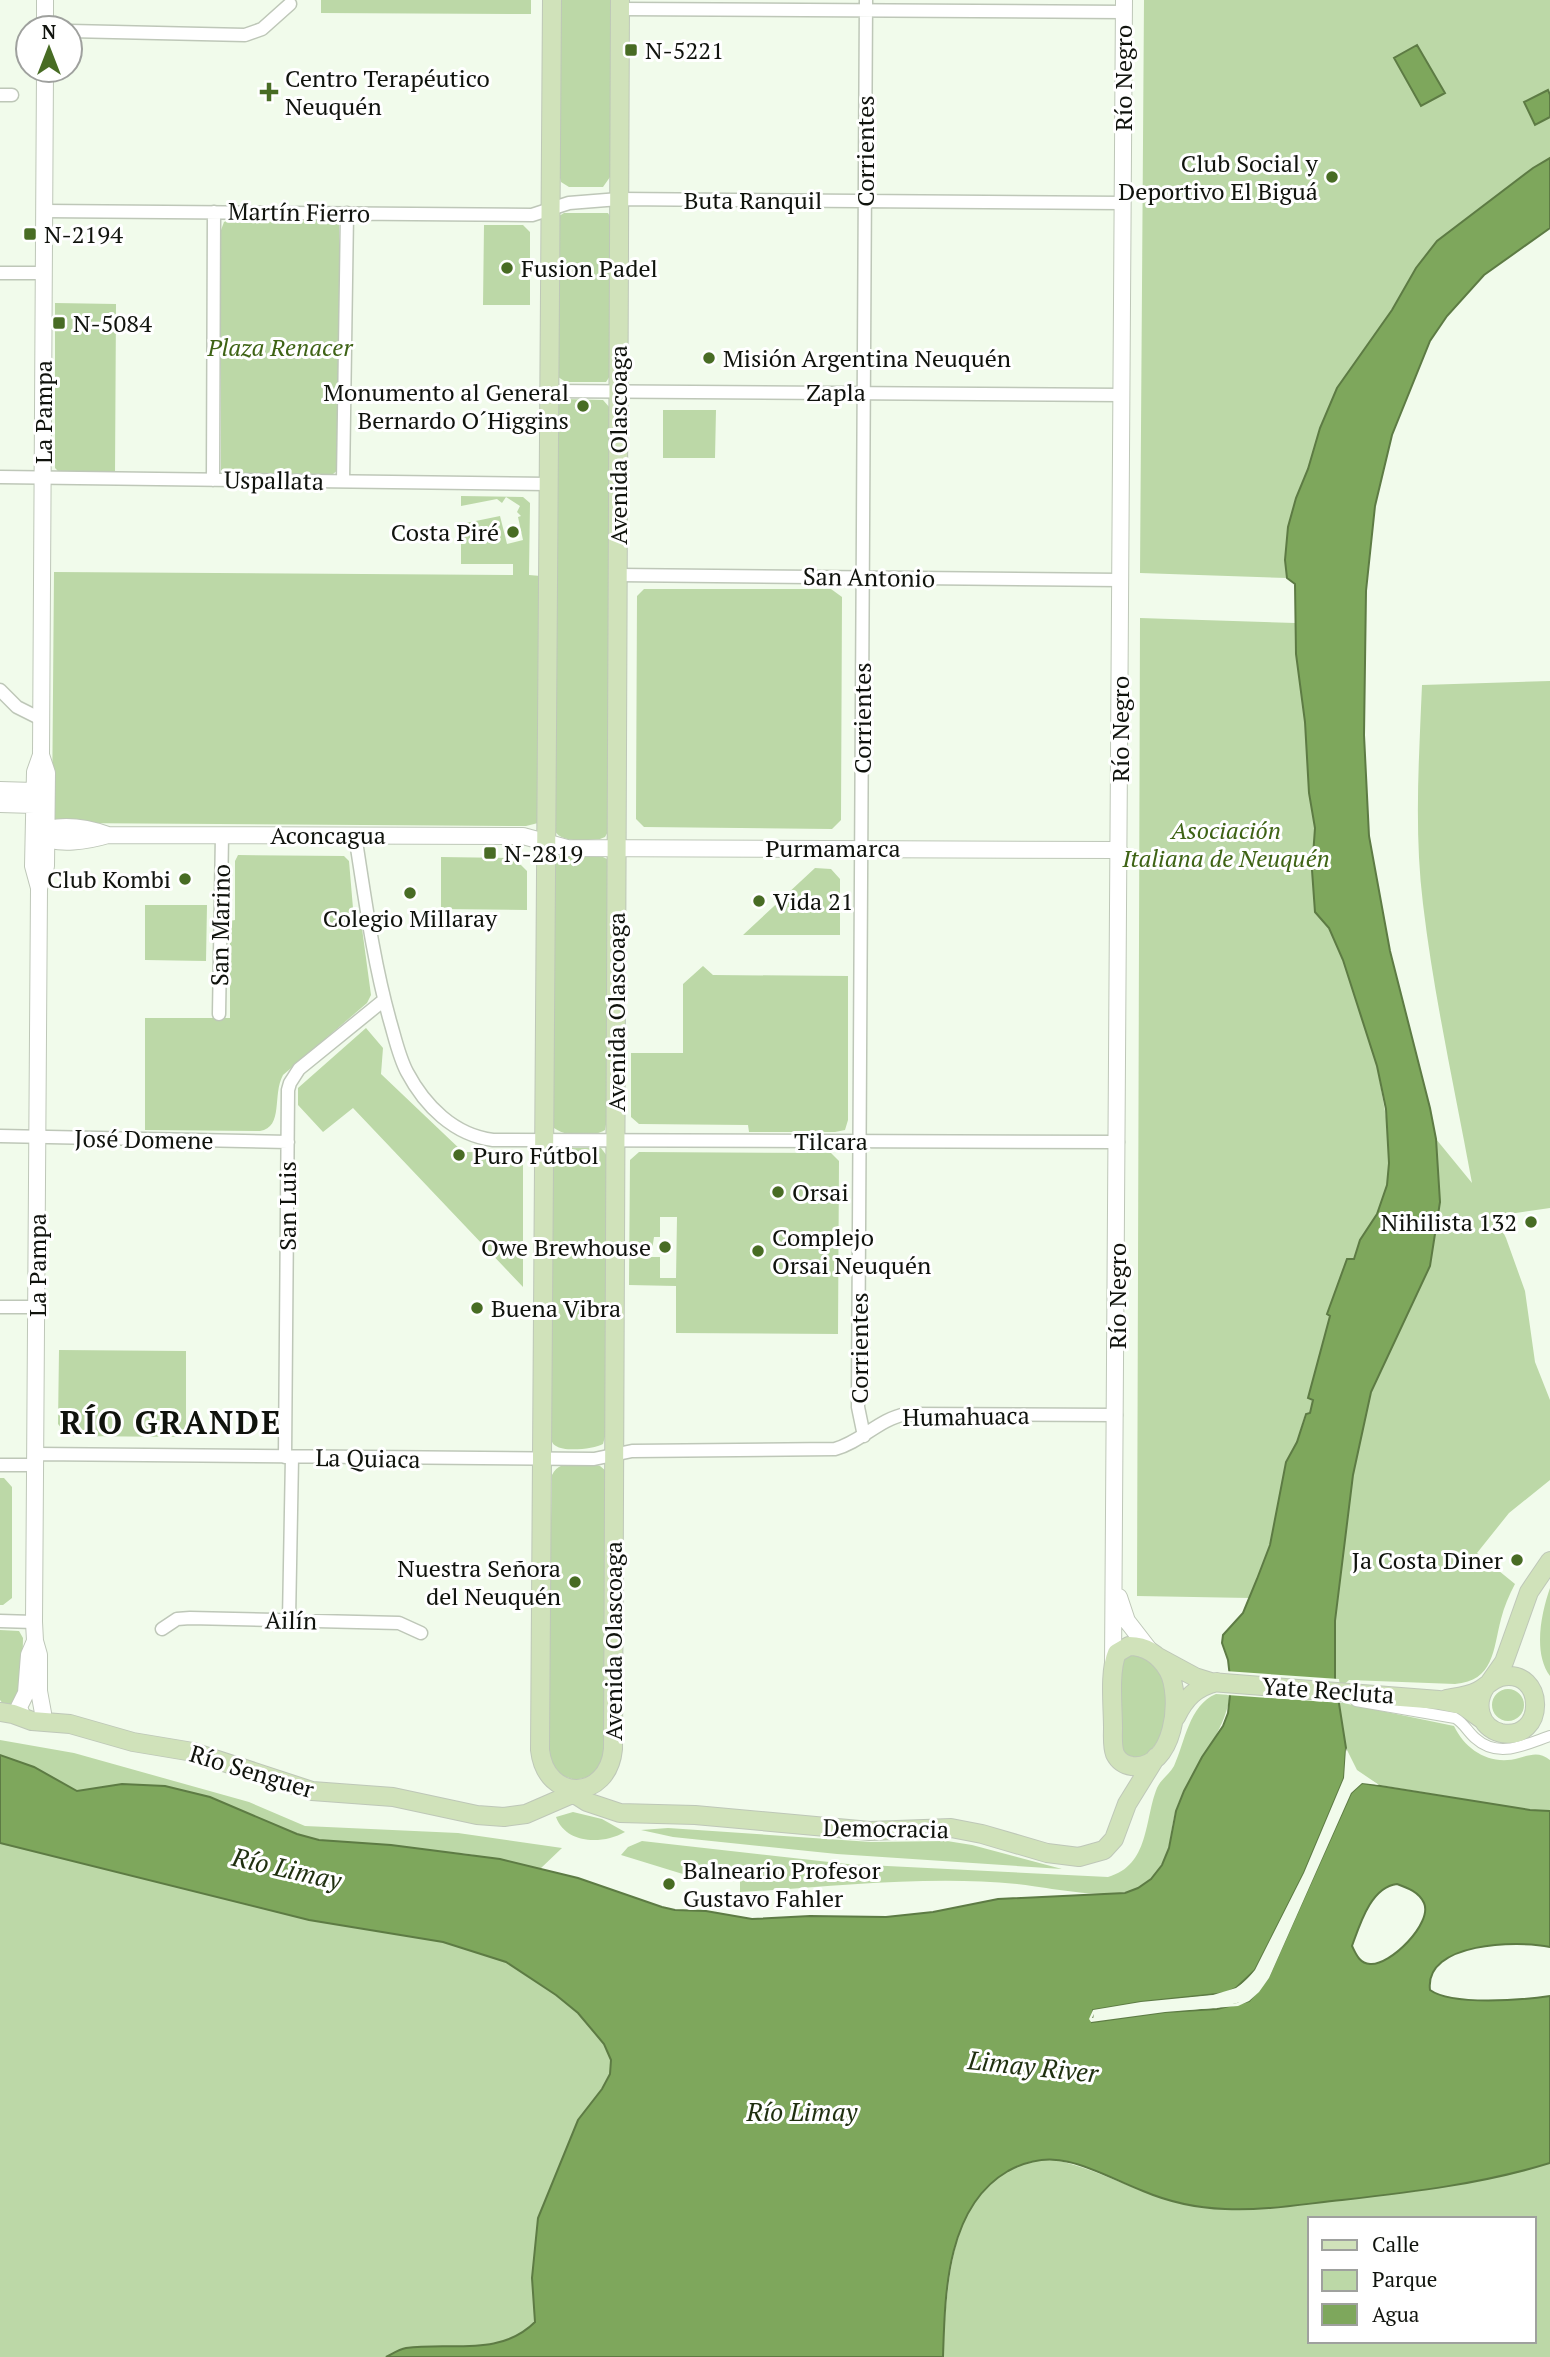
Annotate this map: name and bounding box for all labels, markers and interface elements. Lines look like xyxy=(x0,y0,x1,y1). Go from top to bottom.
north arrow xyxy=(14,14,84,84)
text: N xyxy=(42,19,57,44)
street label: Río Negro xyxy=(1107,25,1139,131)
place label: N-5221 xyxy=(645,34,724,66)
marker: N-5221 xyxy=(623,42,639,58)
place label: Centro Terapéutico Neuquén xyxy=(285,62,490,122)
marker: Centro Terapéutico Neuquén xyxy=(259,82,279,102)
street label: Corrientes xyxy=(849,95,881,207)
place label: Club Social y Deportivo El Biguá xyxy=(1118,147,1319,207)
marker: Club Social y Deportivo El Biguá xyxy=(1324,169,1340,185)
street label: Buta Ranquil xyxy=(684,184,822,216)
street label: Martín Fierro xyxy=(228,195,370,229)
place label: N-2194 xyxy=(44,218,123,250)
marker: N-2194 xyxy=(22,226,38,242)
place label: Fusion Padel xyxy=(521,252,658,284)
marker: Fusion Padel xyxy=(499,260,515,276)
place label: N-5084 xyxy=(73,307,152,339)
marker: N-5084 xyxy=(51,315,67,331)
park label: Plaza Renacer xyxy=(207,331,354,363)
place label: Misión Argentina Neuquén xyxy=(723,342,1011,374)
street label: Avenida Olascoaga xyxy=(602,345,634,545)
marker: Misión Argentina Neuquén xyxy=(701,350,717,366)
street label: La Pampa xyxy=(27,360,59,464)
place label: Monumento al General Bernardo O´Higgins xyxy=(323,376,569,436)
street label: Zapla xyxy=(806,376,866,408)
marker: Monumento al General Bernardo O´Higgins xyxy=(575,398,591,414)
street label: Uspallata xyxy=(224,463,324,497)
place label: Costa Piré xyxy=(391,516,499,548)
marker: Costa Piré xyxy=(505,524,521,540)
street label: San Antonio xyxy=(803,560,935,594)
street label: Corrientes xyxy=(846,662,878,774)
street label: Río Negro xyxy=(1104,676,1136,782)
park label: Asociación Italiana de Neuquén xyxy=(1121,814,1330,874)
street label: Aconcagua xyxy=(270,819,386,851)
street label: Purmamarca xyxy=(765,832,901,864)
place label: N-2819 xyxy=(504,837,583,869)
marker: N-2819 xyxy=(482,845,498,861)
place label: Club Kombi xyxy=(47,863,171,895)
street label: San Marino xyxy=(203,864,237,986)
marker: Club Kombi xyxy=(177,871,193,887)
marker: Colegio Millaray xyxy=(402,885,418,901)
place label: Vida 21 xyxy=(773,885,854,917)
marker: Vida 21 xyxy=(751,893,767,909)
place label: Colegio Millaray xyxy=(323,902,498,934)
street label: Avenida Olascoaga xyxy=(600,912,632,1112)
street label: José Domene xyxy=(74,1122,214,1156)
street label: Tilcara xyxy=(794,1125,868,1157)
place label: Puro Fútbol xyxy=(473,1139,599,1171)
marker: Puro Fútbol xyxy=(451,1147,467,1163)
street label: San Luis xyxy=(271,1161,303,1251)
place label: Orsai xyxy=(792,1176,849,1208)
marker: Orsai xyxy=(770,1184,786,1200)
place label: Nihilista 132 xyxy=(1381,1206,1517,1238)
street label: La Pampa xyxy=(21,1213,53,1317)
marker: Nihilista 132 xyxy=(1523,1214,1539,1230)
place label: Complejo Orsai Neuquén xyxy=(772,1221,931,1281)
place label: Owe Brewhouse xyxy=(481,1231,651,1263)
marker: Owe Brewhouse xyxy=(657,1239,673,1255)
marker: Complejo Orsai Neuquén xyxy=(750,1243,766,1259)
street label: Río Negro xyxy=(1101,1243,1133,1349)
place label: Buena Vibra xyxy=(491,1292,621,1324)
street label: Corrientes xyxy=(843,1292,875,1404)
marker: Buena Vibra xyxy=(469,1300,485,1316)
street label: Humahuaca xyxy=(902,1399,1030,1433)
district label: RÍO GRANDE xyxy=(60,1401,282,1443)
street label: La Quiaca xyxy=(315,1441,421,1475)
street label: Avenida Olascoaga xyxy=(597,1541,629,1741)
place label: Ja Costa Diner xyxy=(1352,1544,1504,1576)
place label: Nuestra Señora del Neuquén xyxy=(397,1552,561,1612)
marker: Ja Costa Diner xyxy=(1509,1552,1525,1568)
marker: Nuestra Señora del Neuquén xyxy=(567,1574,583,1590)
street label: Ailín xyxy=(265,1604,317,1636)
street label: Yate Recluta xyxy=(1261,1669,1395,1711)
street label: Río Senguer xyxy=(186,1737,319,1805)
street label: Democracia xyxy=(823,1811,949,1845)
water label: Río Limay xyxy=(228,1839,346,1897)
place label: Balneario Profesor Gustavo Fahler xyxy=(683,1854,881,1914)
marker: Balneario Profesor Gustavo Fahler xyxy=(661,1876,677,1892)
water label: Limay River xyxy=(965,2042,1101,2090)
water label: Río Limay xyxy=(746,2094,859,2128)
legend xyxy=(1308,2217,1536,2343)
text: Calle xyxy=(1372,2230,1419,2258)
text: Parque xyxy=(1372,2265,1437,2293)
text: Agua xyxy=(1372,2300,1420,2328)

